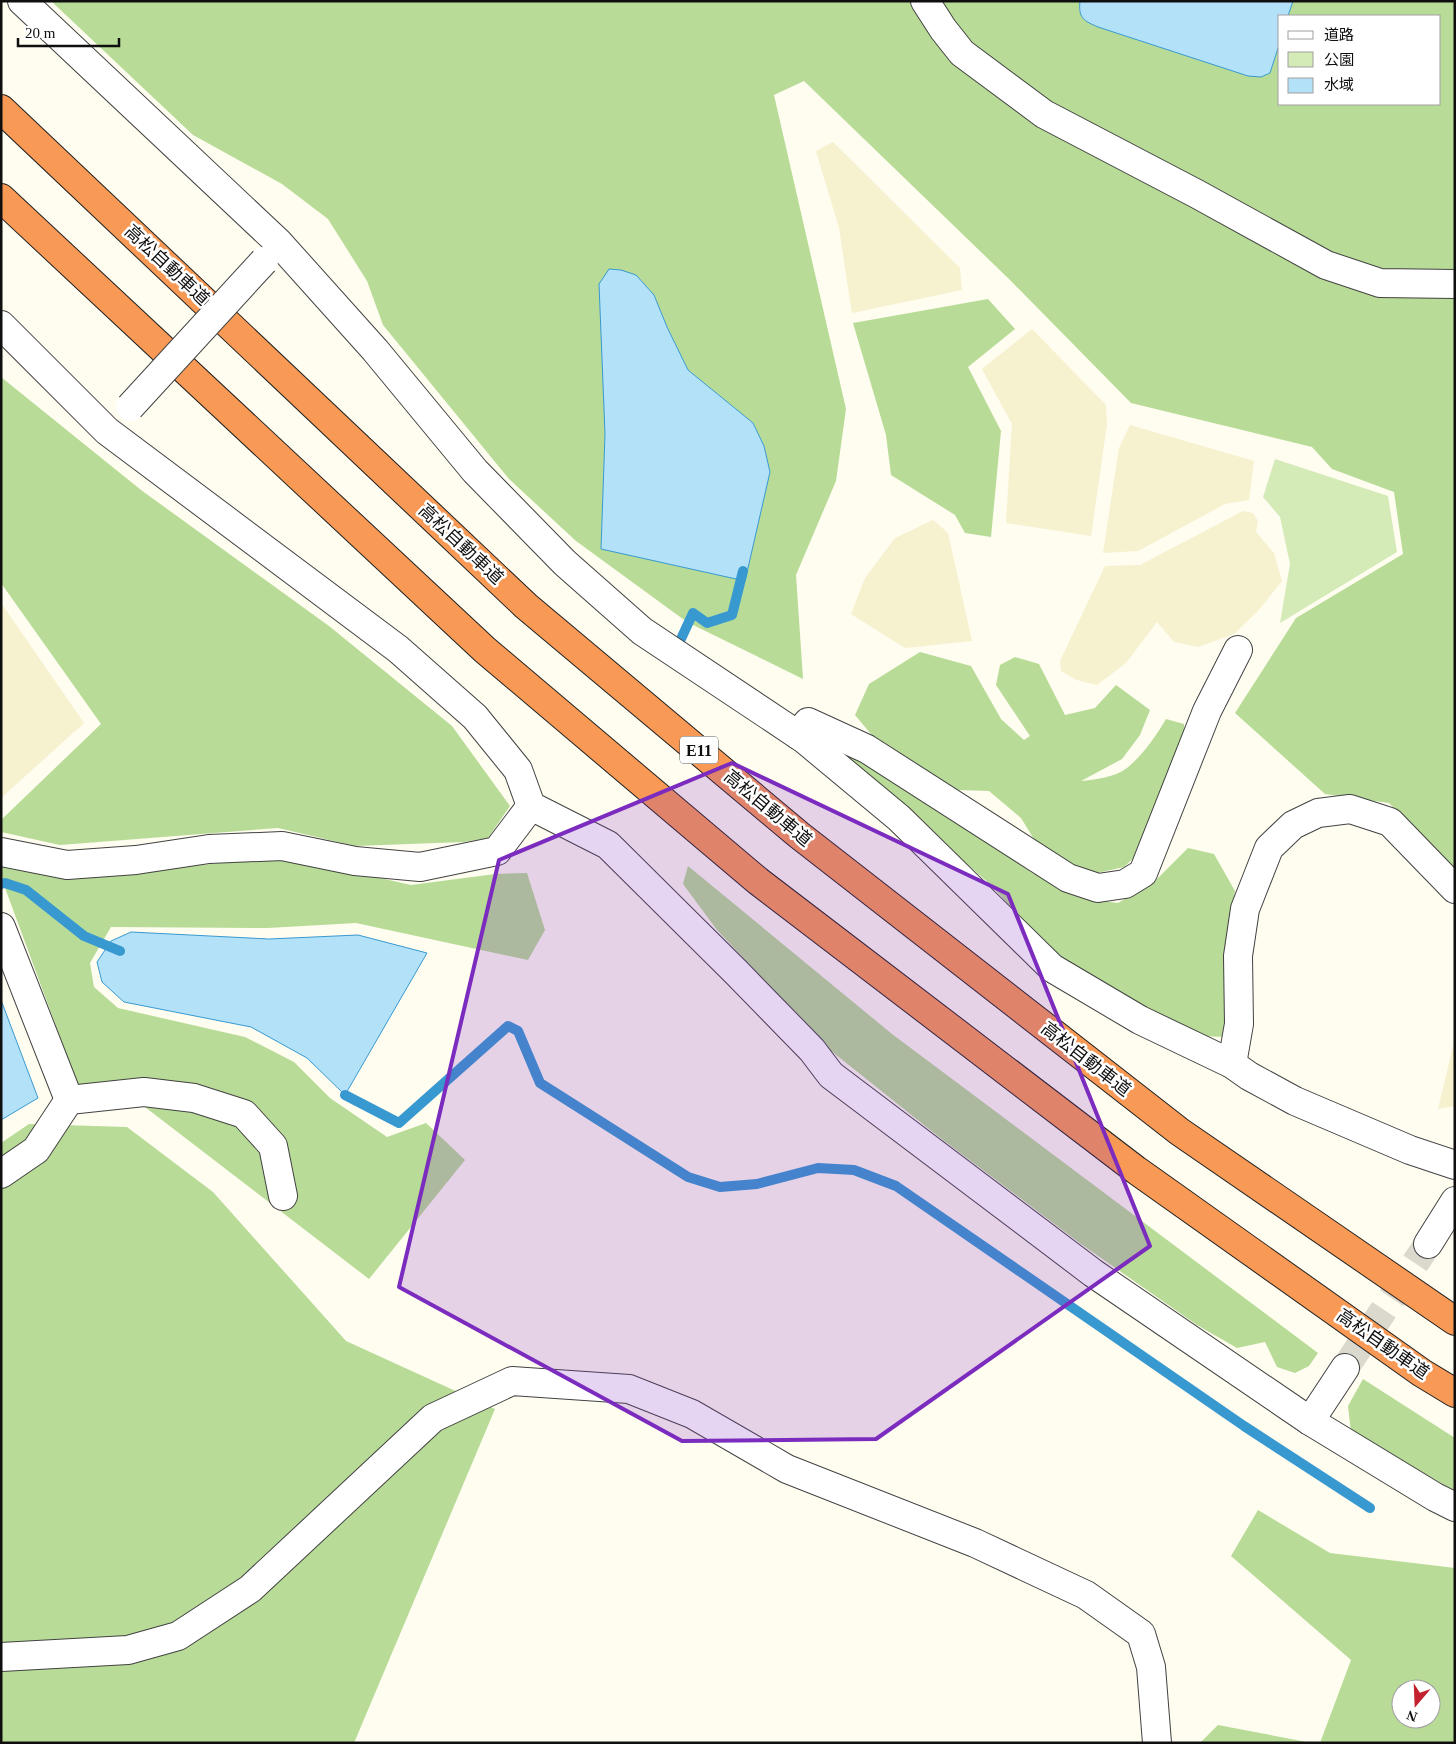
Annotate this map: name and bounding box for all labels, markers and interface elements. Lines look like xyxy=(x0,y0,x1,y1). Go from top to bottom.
scale bar xyxy=(18,15,119,47)
legend xyxy=(1278,15,1441,105)
text: 20 m xyxy=(25,25,56,41)
text: 道路 xyxy=(1324,27,1354,43)
text: 公園 xyxy=(1324,52,1354,68)
text: 水域 xyxy=(1324,77,1354,93)
street label: 高松自動車道 xyxy=(121,221,213,309)
street label: 高松自動車道 xyxy=(415,500,507,588)
road number: E11 xyxy=(680,736,718,764)
street label: 高松自動車道 xyxy=(720,766,816,850)
street label: 高松自動車道 xyxy=(1037,1018,1135,1100)
street label: 高松自動車道 xyxy=(1333,1305,1433,1383)
north arrow xyxy=(1391,1679,1441,1729)
text: N xyxy=(1405,1707,1419,1725)

